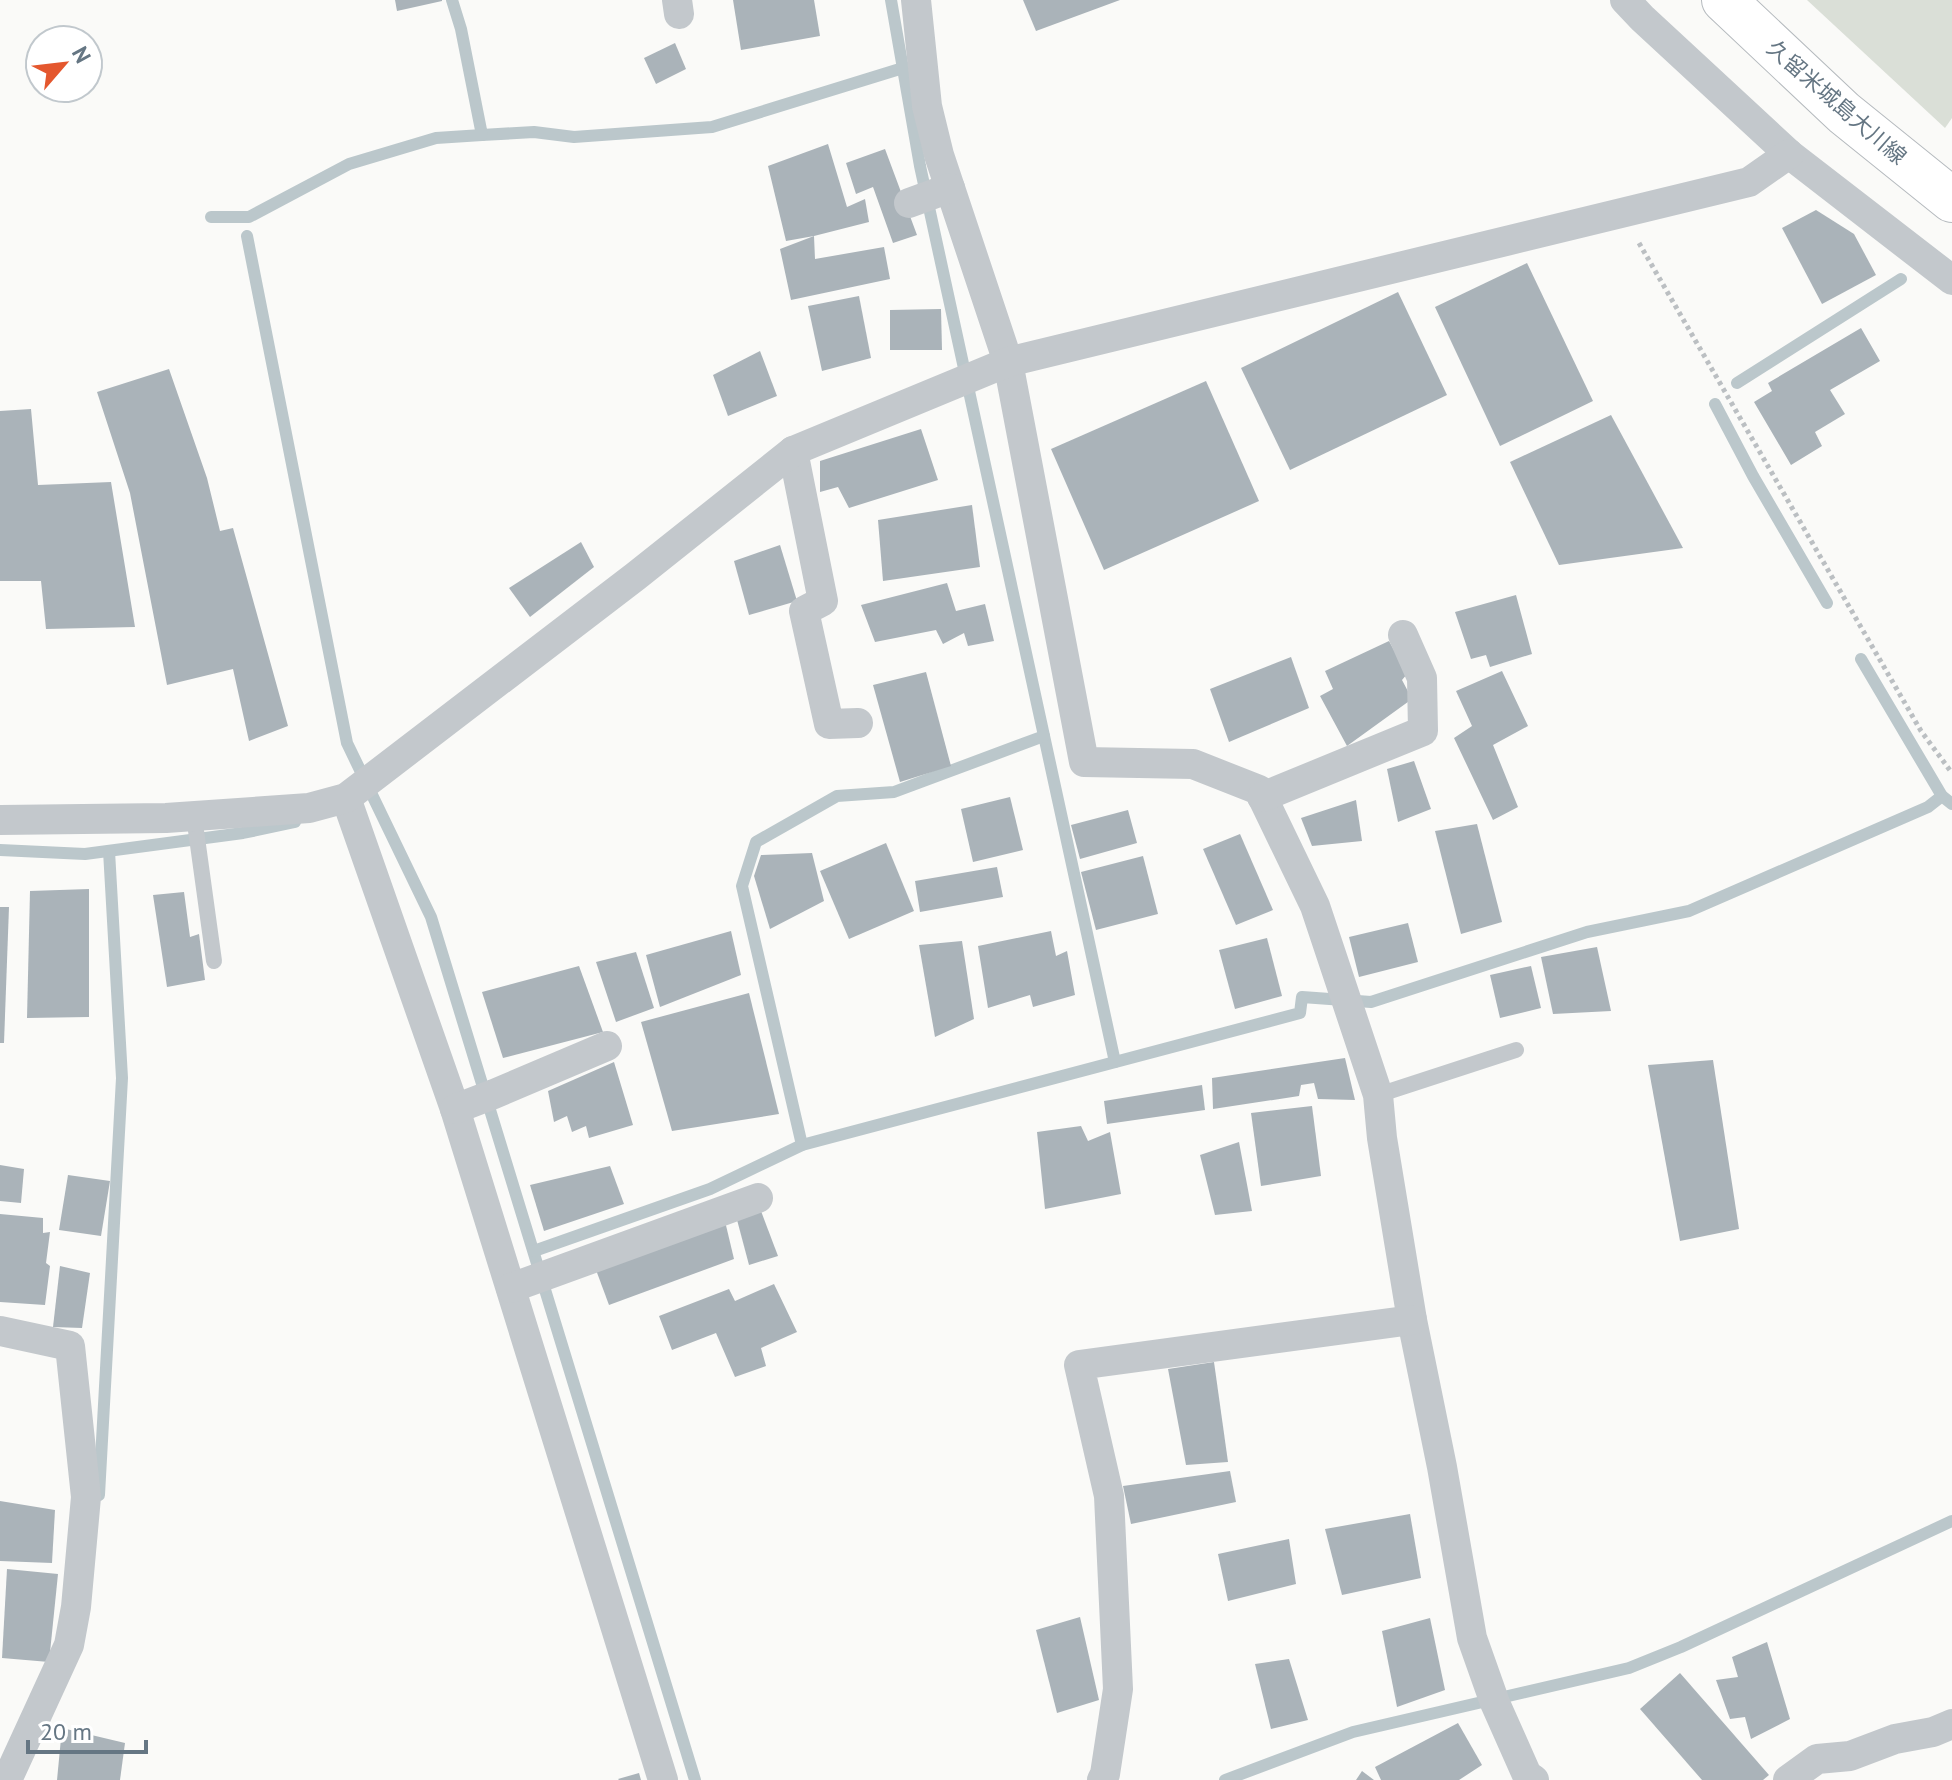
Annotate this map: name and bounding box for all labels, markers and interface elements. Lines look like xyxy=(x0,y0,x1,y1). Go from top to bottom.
north arrow xyxy=(24,24,104,104)
street label: 久留米城島大川線 xyxy=(1761,34,1913,170)
text: N xyxy=(66,42,97,68)
scale bar xyxy=(28,1704,146,1754)
text: 20 m xyxy=(40,1716,92,1747)

